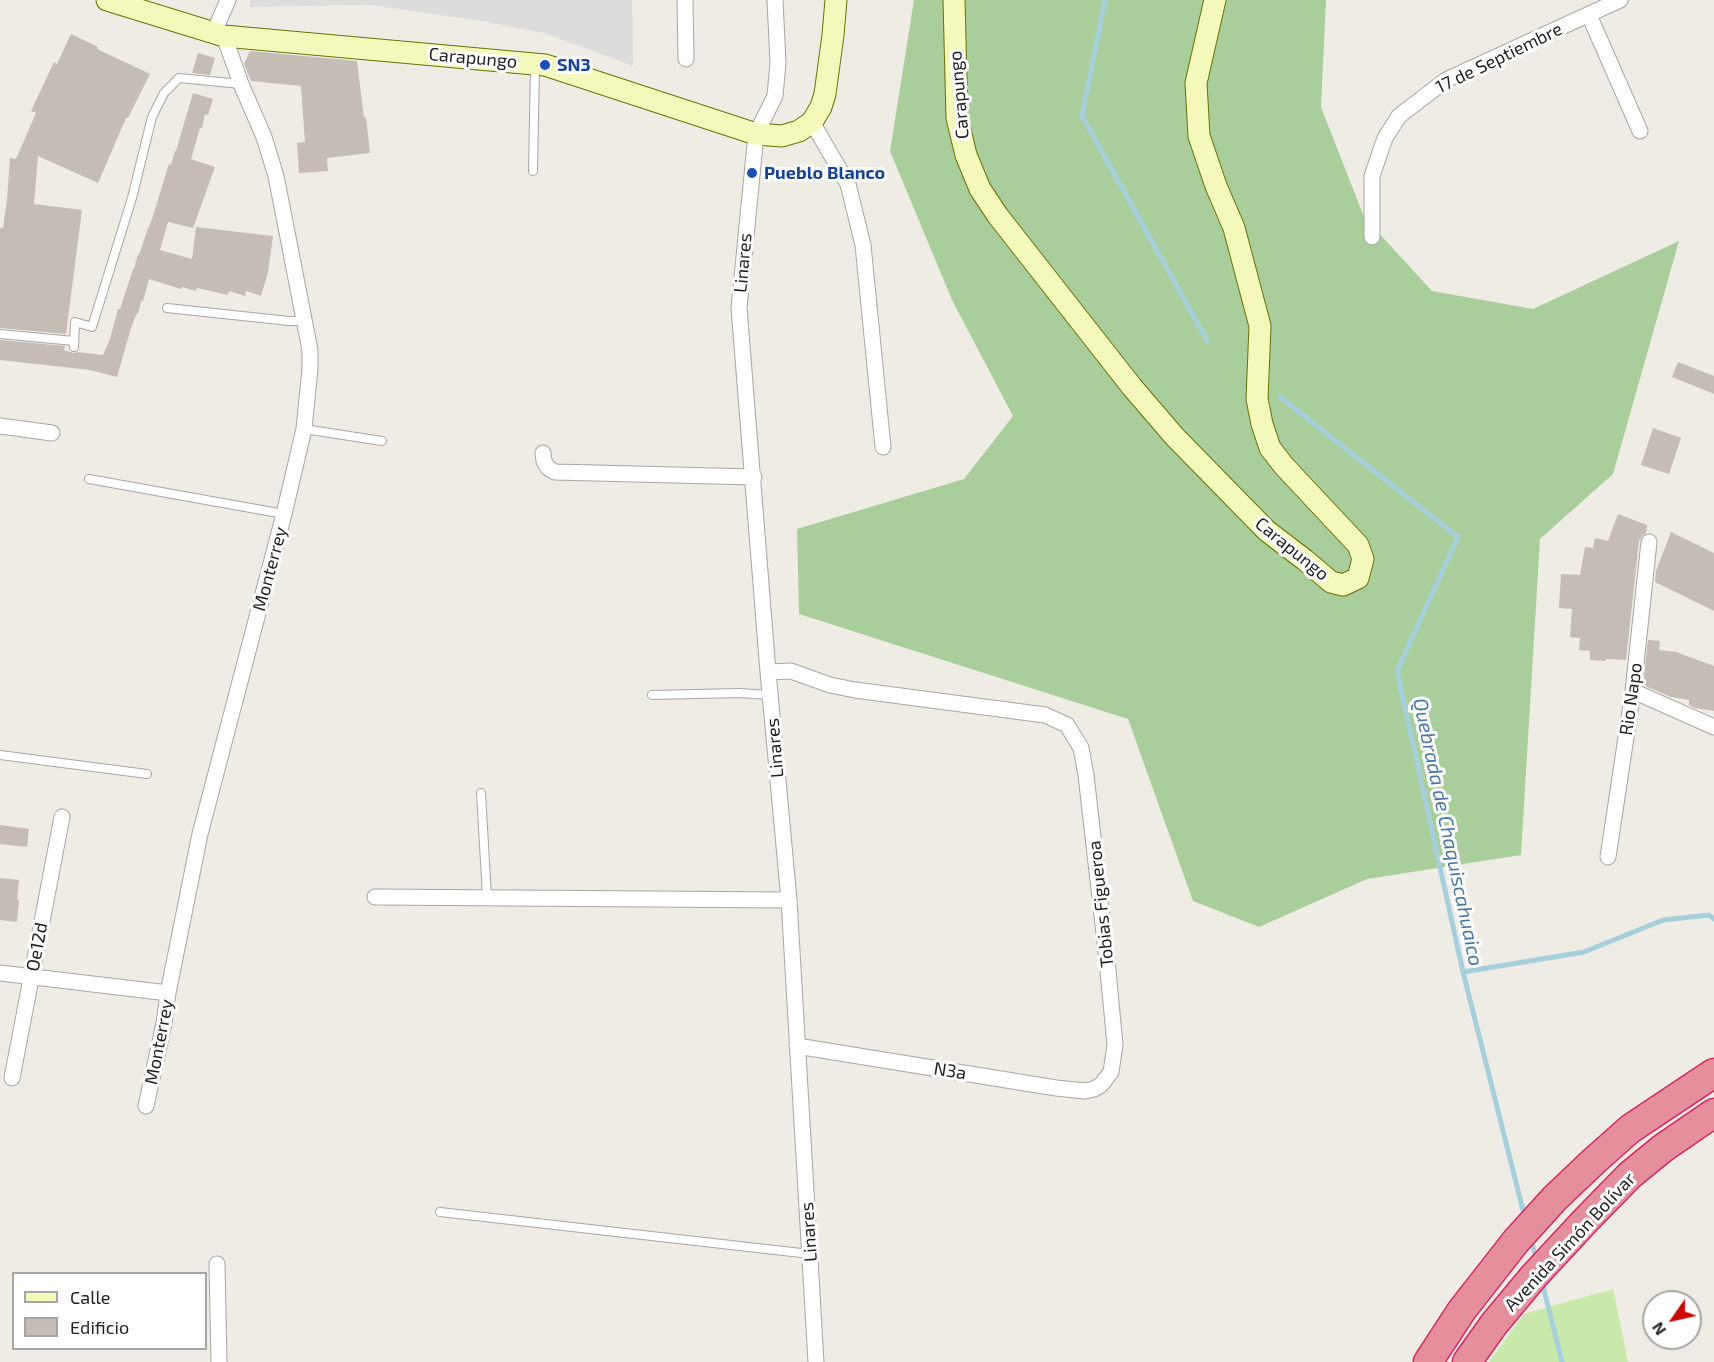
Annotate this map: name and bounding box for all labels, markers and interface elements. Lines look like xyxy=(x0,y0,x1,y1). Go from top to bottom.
street label: 17 de Septiembre xyxy=(1432,18,1566,98)
street label: Carapungo xyxy=(428,43,518,73)
street label: Carapungo xyxy=(944,50,974,140)
place label: SN3 xyxy=(557,54,591,76)
marker: SN3 xyxy=(538,58,552,72)
place label: Pueblo Blanco xyxy=(764,162,885,184)
marker: Pueblo Blanco xyxy=(745,166,759,180)
street label: Linares xyxy=(730,232,756,294)
street label: Carapungo xyxy=(1251,513,1333,585)
street label: Monterrey xyxy=(248,525,292,613)
street label: Rio Napo xyxy=(1615,661,1647,737)
water label: Quebrada de Chaquiscahuaico xyxy=(1408,696,1488,968)
street label: Linares xyxy=(762,717,788,779)
street label: Tobias Figueroa xyxy=(1084,839,1118,969)
street label: Oe12d xyxy=(22,921,52,973)
street label: Monterrey xyxy=(140,998,178,1086)
street label: N3a xyxy=(932,1058,968,1084)
street label: Avenida Simón Bolívar xyxy=(1500,1168,1640,1316)
street label: Linares xyxy=(796,1201,822,1263)
legend xyxy=(12,1272,207,1350)
text: Calle xyxy=(70,1286,111,1308)
north arrow xyxy=(1642,1290,1702,1350)
text: Edificio xyxy=(70,1316,129,1338)
text: N xyxy=(1647,1319,1669,1339)

